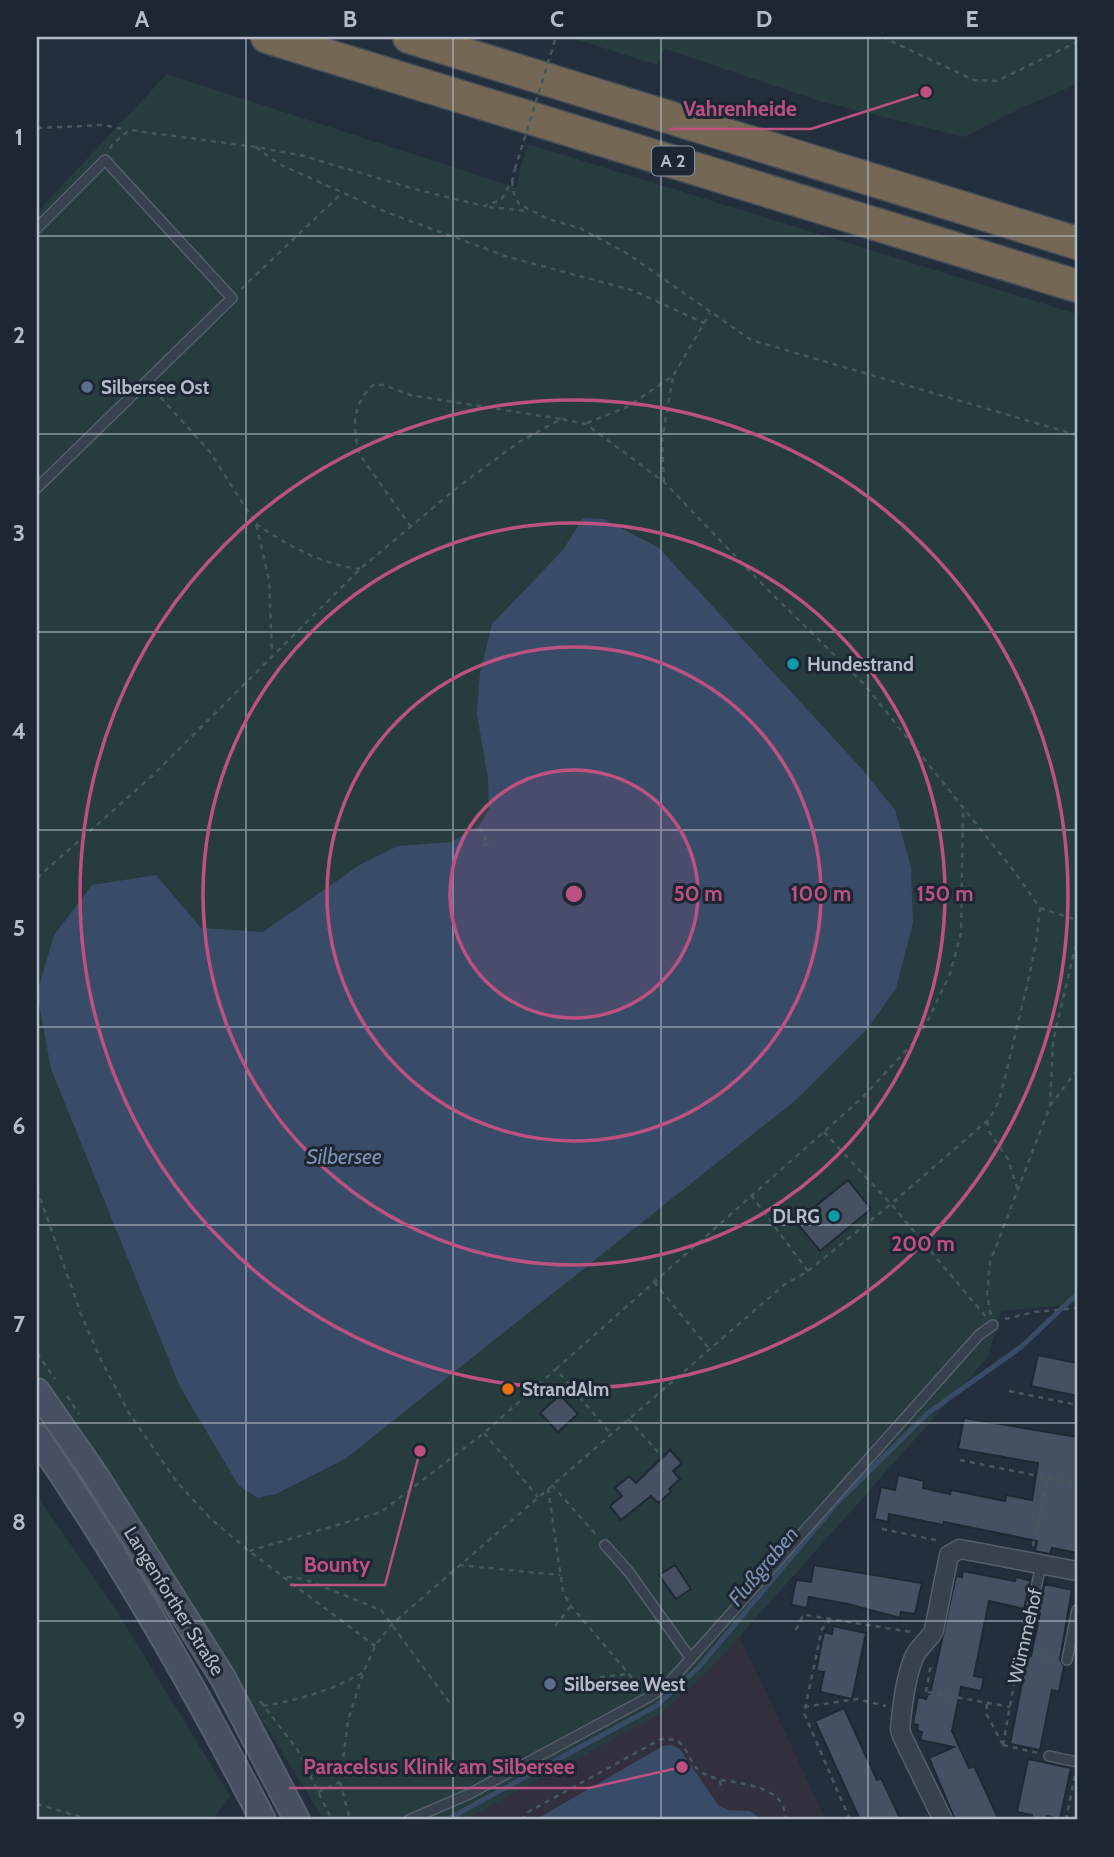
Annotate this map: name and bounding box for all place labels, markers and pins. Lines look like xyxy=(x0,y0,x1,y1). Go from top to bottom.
callout: Vahrenheide xyxy=(669,87,811,129)
place label: Silbersee Ost xyxy=(101,376,210,399)
marker: Silbersee Ost xyxy=(79,379,95,395)
place label: Hundestrand xyxy=(807,653,914,676)
marker: Hundestrand xyxy=(785,656,801,672)
centre of rings xyxy=(562,882,586,906)
place label: DLRG xyxy=(772,1205,820,1228)
marker: DLRG xyxy=(826,1208,842,1224)
place label: StrandAlm xyxy=(522,1378,609,1401)
marker: StrandAlm xyxy=(500,1381,516,1397)
callout: Bounty xyxy=(290,1543,385,1585)
place label: Silbersee West xyxy=(564,1673,686,1696)
marker: Silbersee West xyxy=(542,1676,558,1692)
callout: Paracelsus Klinik am Silbersee xyxy=(289,1746,589,1788)

